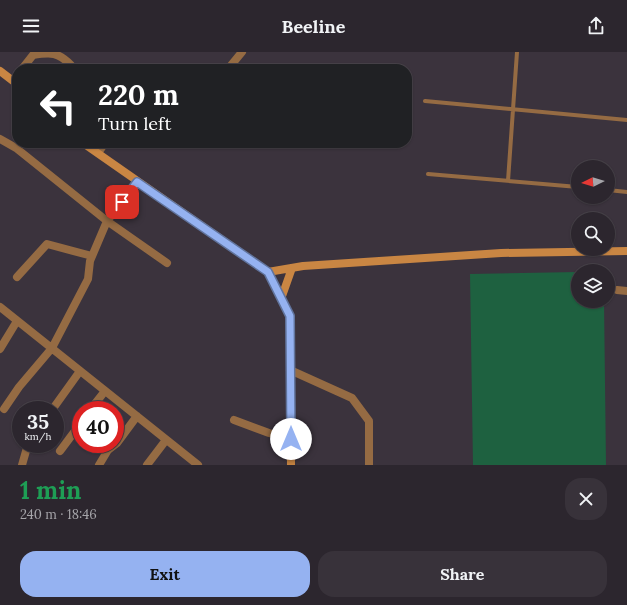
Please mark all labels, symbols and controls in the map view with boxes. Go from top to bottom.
icon: menu [20,15,42,37]
text: Beeline [282,15,345,38]
icon: share [585,15,607,37]
text: 220 m [98,77,179,113]
icon: left [32,80,84,132]
text: Turn left [98,112,171,135]
north arrow [571,160,615,204]
map controls [571,160,615,308]
pin [105,185,139,219]
icon: arrive [111,191,133,213]
button: search [571,212,615,256]
button: layers [571,264,615,308]
speed limit sign: 40 [72,401,124,453]
text: 35 [27,409,49,434]
position arrow [270,418,312,460]
text: km/h [24,430,52,443]
text: 1 min [20,475,81,506]
button: close [565,478,607,520]
text: 240 m · 18:46 [20,506,97,523]
button: Exit [20,551,310,597]
button: Share [318,551,607,597]

